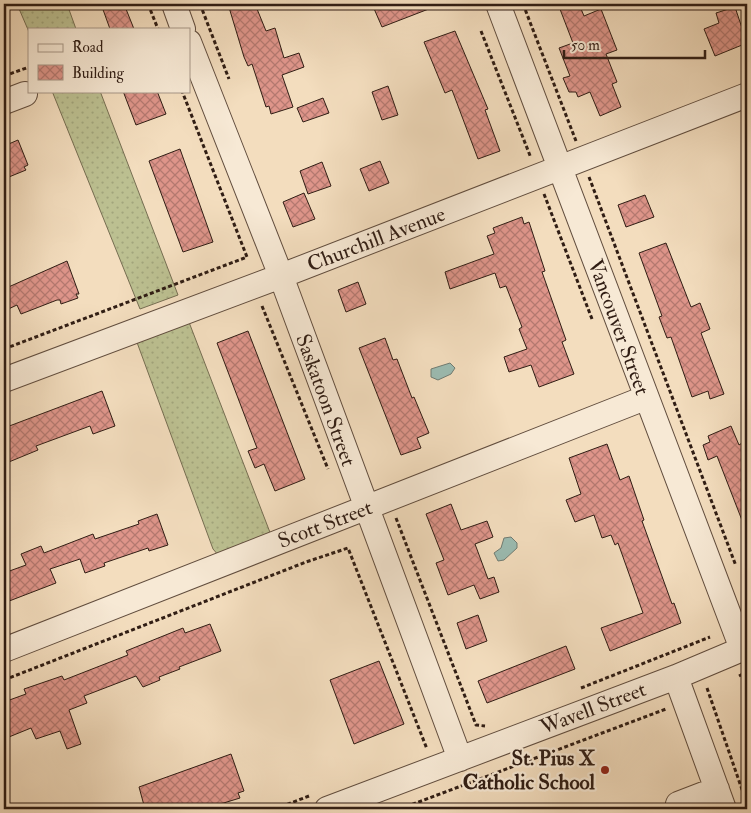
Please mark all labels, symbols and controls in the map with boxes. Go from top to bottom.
legend [28,28,190,92]
scale bar [564,28,705,60]
text: 50 m [571,36,600,55]
text: Road [72,38,104,57]
text: Building [72,64,124,83]
street label: Churchill Avenue [303,201,449,278]
street label: Vancouver Street [581,256,656,399]
street label: Saskatoon Street [289,330,362,470]
street label: Scott Street [274,494,376,555]
street label: Wavell Street [535,676,650,741]
place label: St. Pius X Catholic School [463,745,596,796]
marker: St. Pius X Catholic School [599,764,611,776]

